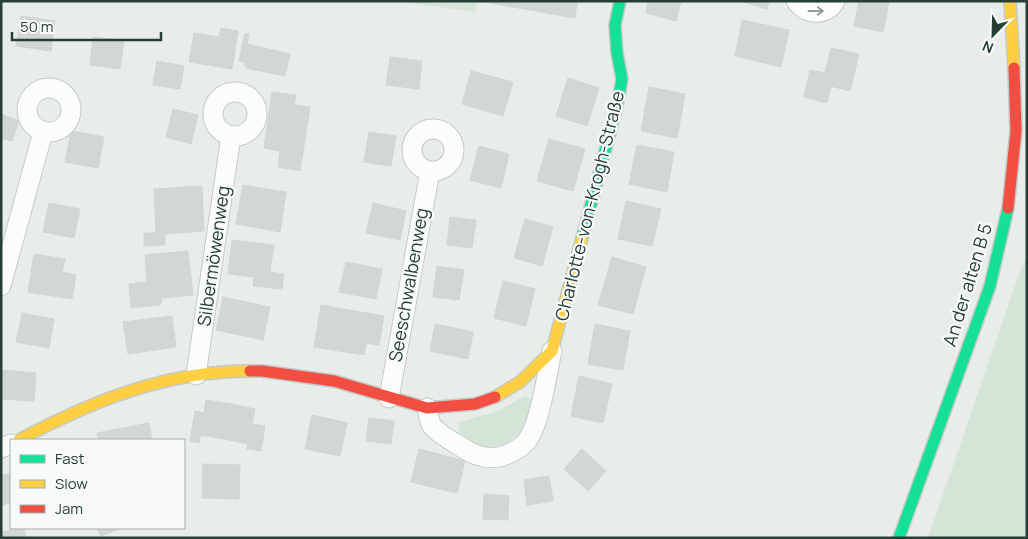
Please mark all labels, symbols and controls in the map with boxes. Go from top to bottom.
one-way arrow [807,6,823,16]
scale bar [12,10,161,42]
north arrow [968,10,1018,60]
text: 50 m [20,16,54,37]
text: N [979,37,996,58]
street label: Charlotte-von-Krogh-Straße [549,88,629,323]
street label: Silbermöwenweg [191,184,235,328]
street label: Seeschwalbenweg [383,206,433,364]
street label: An der alten B 5 [937,220,997,349]
legend [10,439,185,529]
text: Fast [55,448,84,469]
text: Slow [55,473,88,494]
text: Jam [55,498,83,519]

